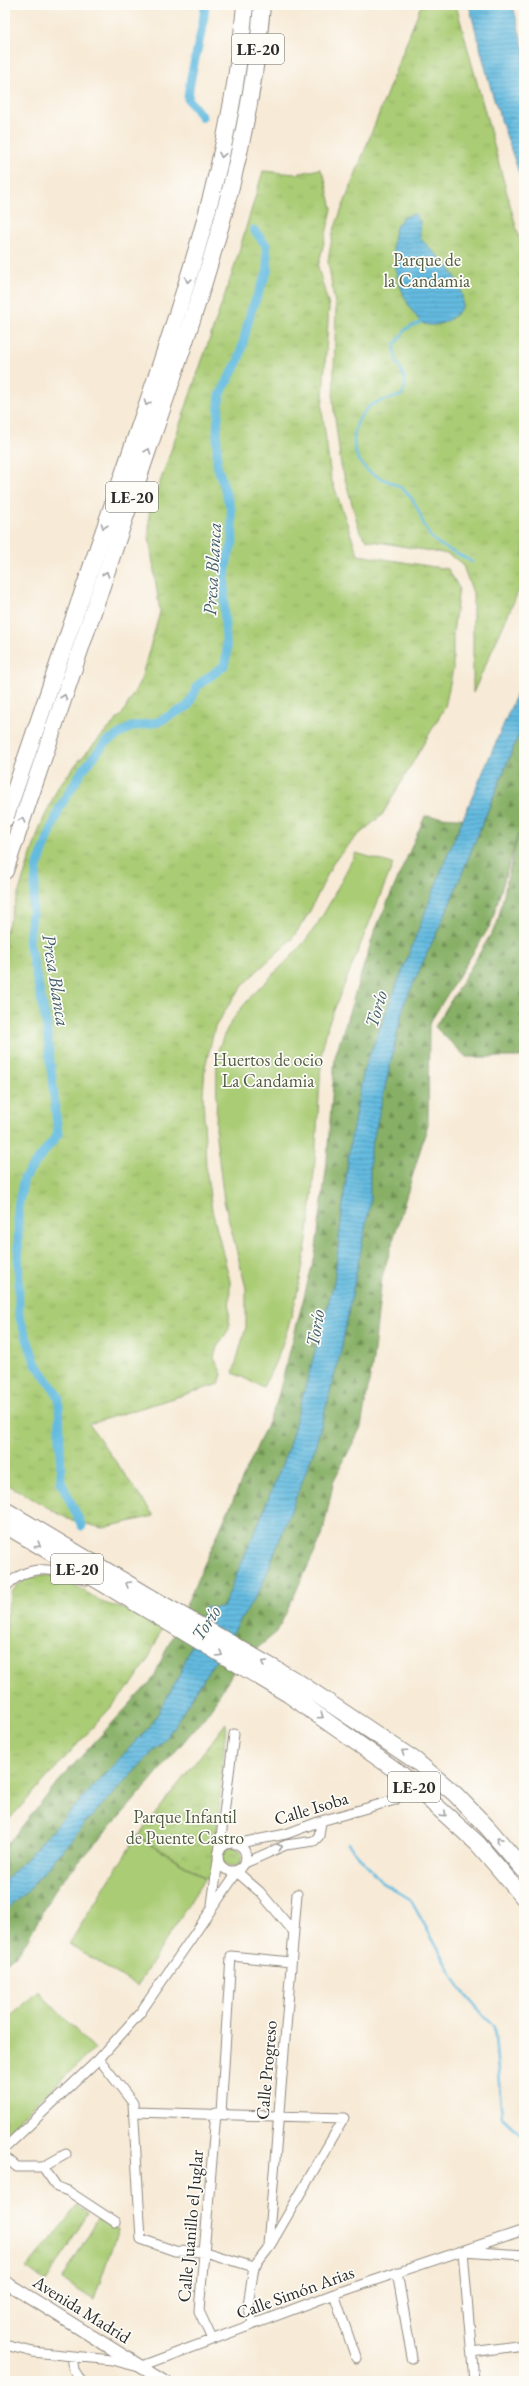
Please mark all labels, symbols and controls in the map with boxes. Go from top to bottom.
road number: LE-20 [232,34,284,64]
one-way arrow [218,152,226,158]
park label: Parque de la Candamia [384,248,471,292]
one-way arrow [184,276,193,283]
one-way arrow [143,400,152,407]
one-way arrow [143,448,152,455]
road number: LE-20 [106,482,158,512]
water label: Presa Blanca [197,522,227,616]
one-way arrow [101,523,109,530]
one-way arrow [101,571,110,578]
one-way arrow [59,694,68,701]
one-way arrow [17,817,26,824]
water label: Presa Blanca [36,932,76,1028]
water label: Torío [359,988,393,1030]
park label: Huertos de ocio La Candamia [213,1048,323,1092]
water label: Torío [300,1308,330,1348]
one-way arrow [34,1540,41,1547]
road number: LE-20 [51,1554,103,1584]
one-way arrow [125,1581,132,1588]
water label: Torío [185,1601,227,1645]
one-way arrow [216,1649,223,1656]
one-way arrow [261,1660,269,1667]
one-way arrow [316,1711,323,1718]
one-way arrow [401,1750,408,1757]
road number: LE-20 [388,1772,440,1802]
street label: Calle Isoba [271,1786,352,1830]
park label: Parque Infantil de Puente Castro [126,1805,244,1849]
one-way arrow [440,1809,447,1816]
one-way arrow [496,1837,503,1845]
one-way arrow [277,1843,284,1852]
street label: Calle Progreso [250,2019,282,2121]
street label: Calle Juanillo el Juglar [172,2149,208,2303]
street label: Calle Simón Arias [233,2260,357,2324]
street label: Avenida Madrid [28,2269,136,2349]

